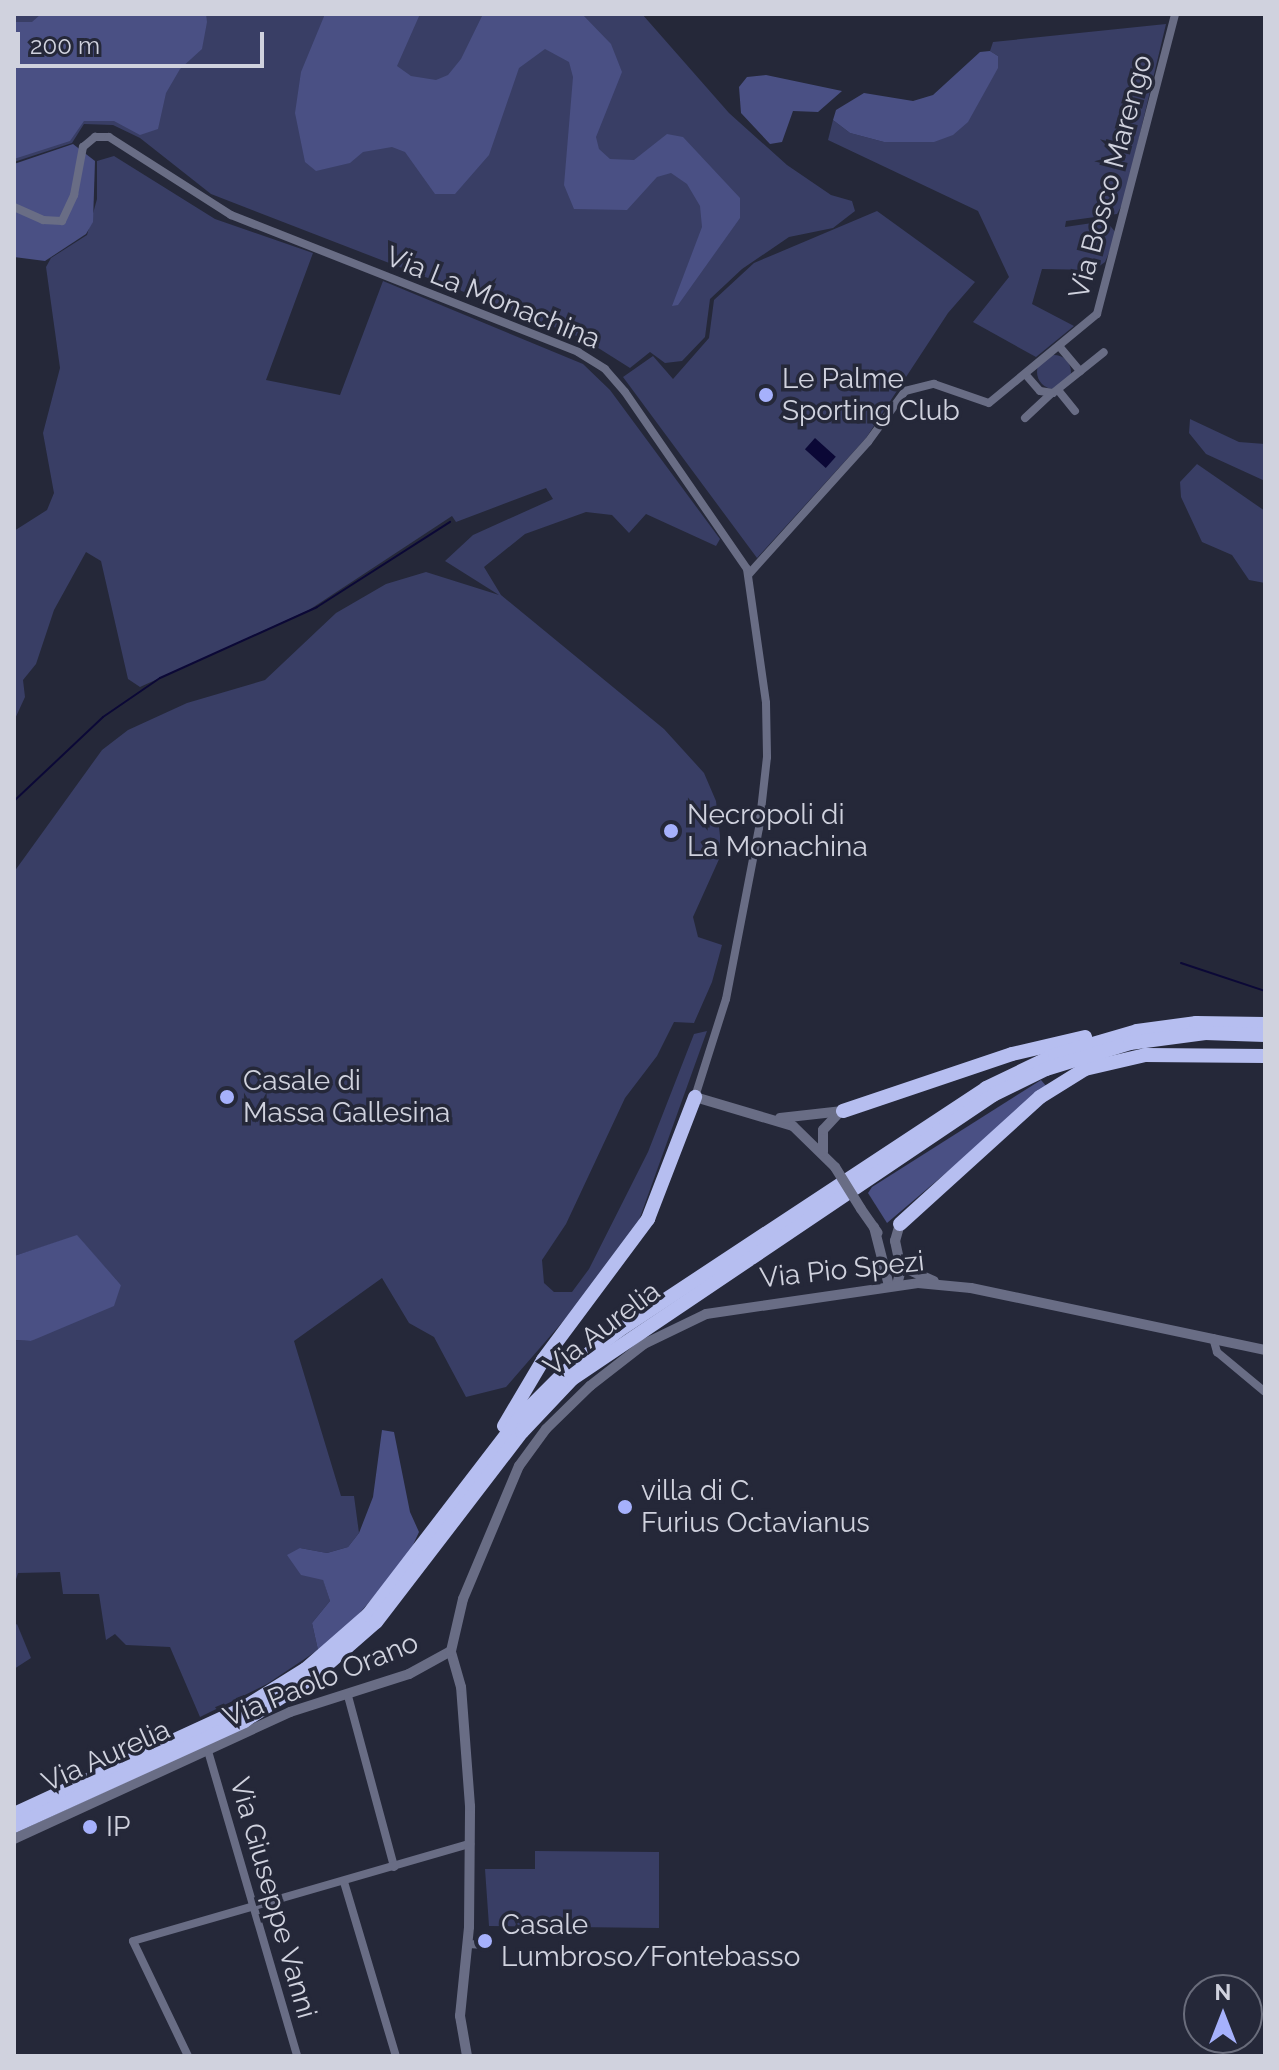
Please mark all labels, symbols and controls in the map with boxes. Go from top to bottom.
scale bar [20,16,268,66]
text: 200 m [30,31,100,60]
street label: Via Bosco Marengo [1062,51,1160,303]
street label: Via La Monachina [381,240,605,356]
place label: Le Palme Sporting Club [782,362,960,428]
marker: Le Palme Sporting Club [757,386,775,404]
place label: Necropoli di La Monachina [687,798,868,864]
marker: Necropoli di La Monachina [662,822,680,840]
place label: Casale di Massa Gallesina [243,1064,450,1130]
marker: Casale di Massa Gallesina [218,1088,236,1106]
street label: Via Pio Spezi [758,1245,926,1295]
street label: Via Aurelia [537,1274,667,1384]
place label: villa di C. Furius Octavianus [641,1474,870,1540]
marker: villa di C. Furius Octavianus [616,1498,634,1516]
street label: Via Paolo Orano [219,1626,423,1734]
street label: Via Aurelia [36,1713,176,1799]
street label: Via Giuseppe Vanni [222,1773,324,2023]
place label: IP [106,1810,130,1844]
marker: IP [81,1818,99,1836]
place label: Casale Lumbroso/Fontebasso [501,1908,800,1974]
marker: Casale Lumbroso/Fontebasso [476,1932,494,1950]
north arrow [1183,1974,1263,2054]
text: N [1215,1979,1231,2005]

